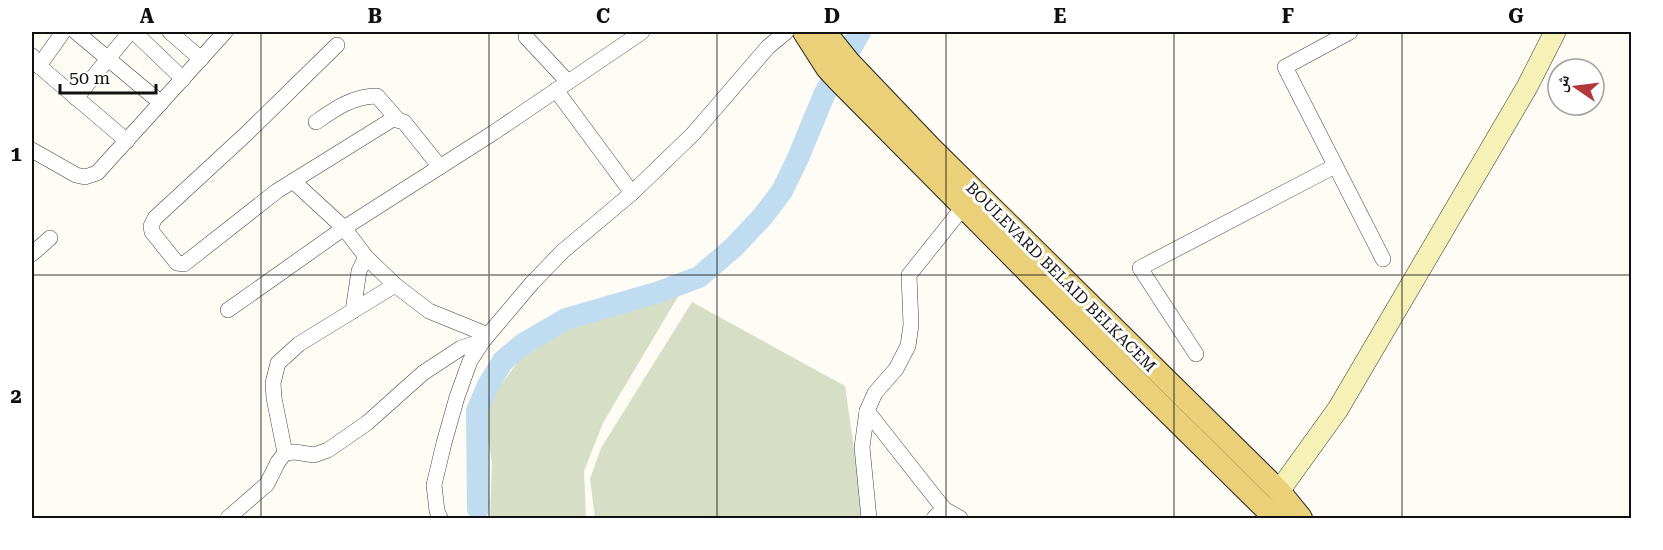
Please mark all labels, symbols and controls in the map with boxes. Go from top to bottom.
text: A [140,4,155,28]
text: B [368,4,382,28]
text: C [596,4,610,28]
text: D [824,4,840,28]
text: E [1054,4,1067,28]
text: F [1282,4,1294,28]
text: G [1508,4,1524,28]
scale bar [60,57,156,95]
north arrow [1546,57,1606,117]
text: 50 m [69,67,110,88]
text: ش [1551,73,1573,94]
text: 1 [10,142,22,166]
street label: BOULEVARD BELAID BELKACEM [962,178,1160,376]
text: 2 [10,384,22,408]

